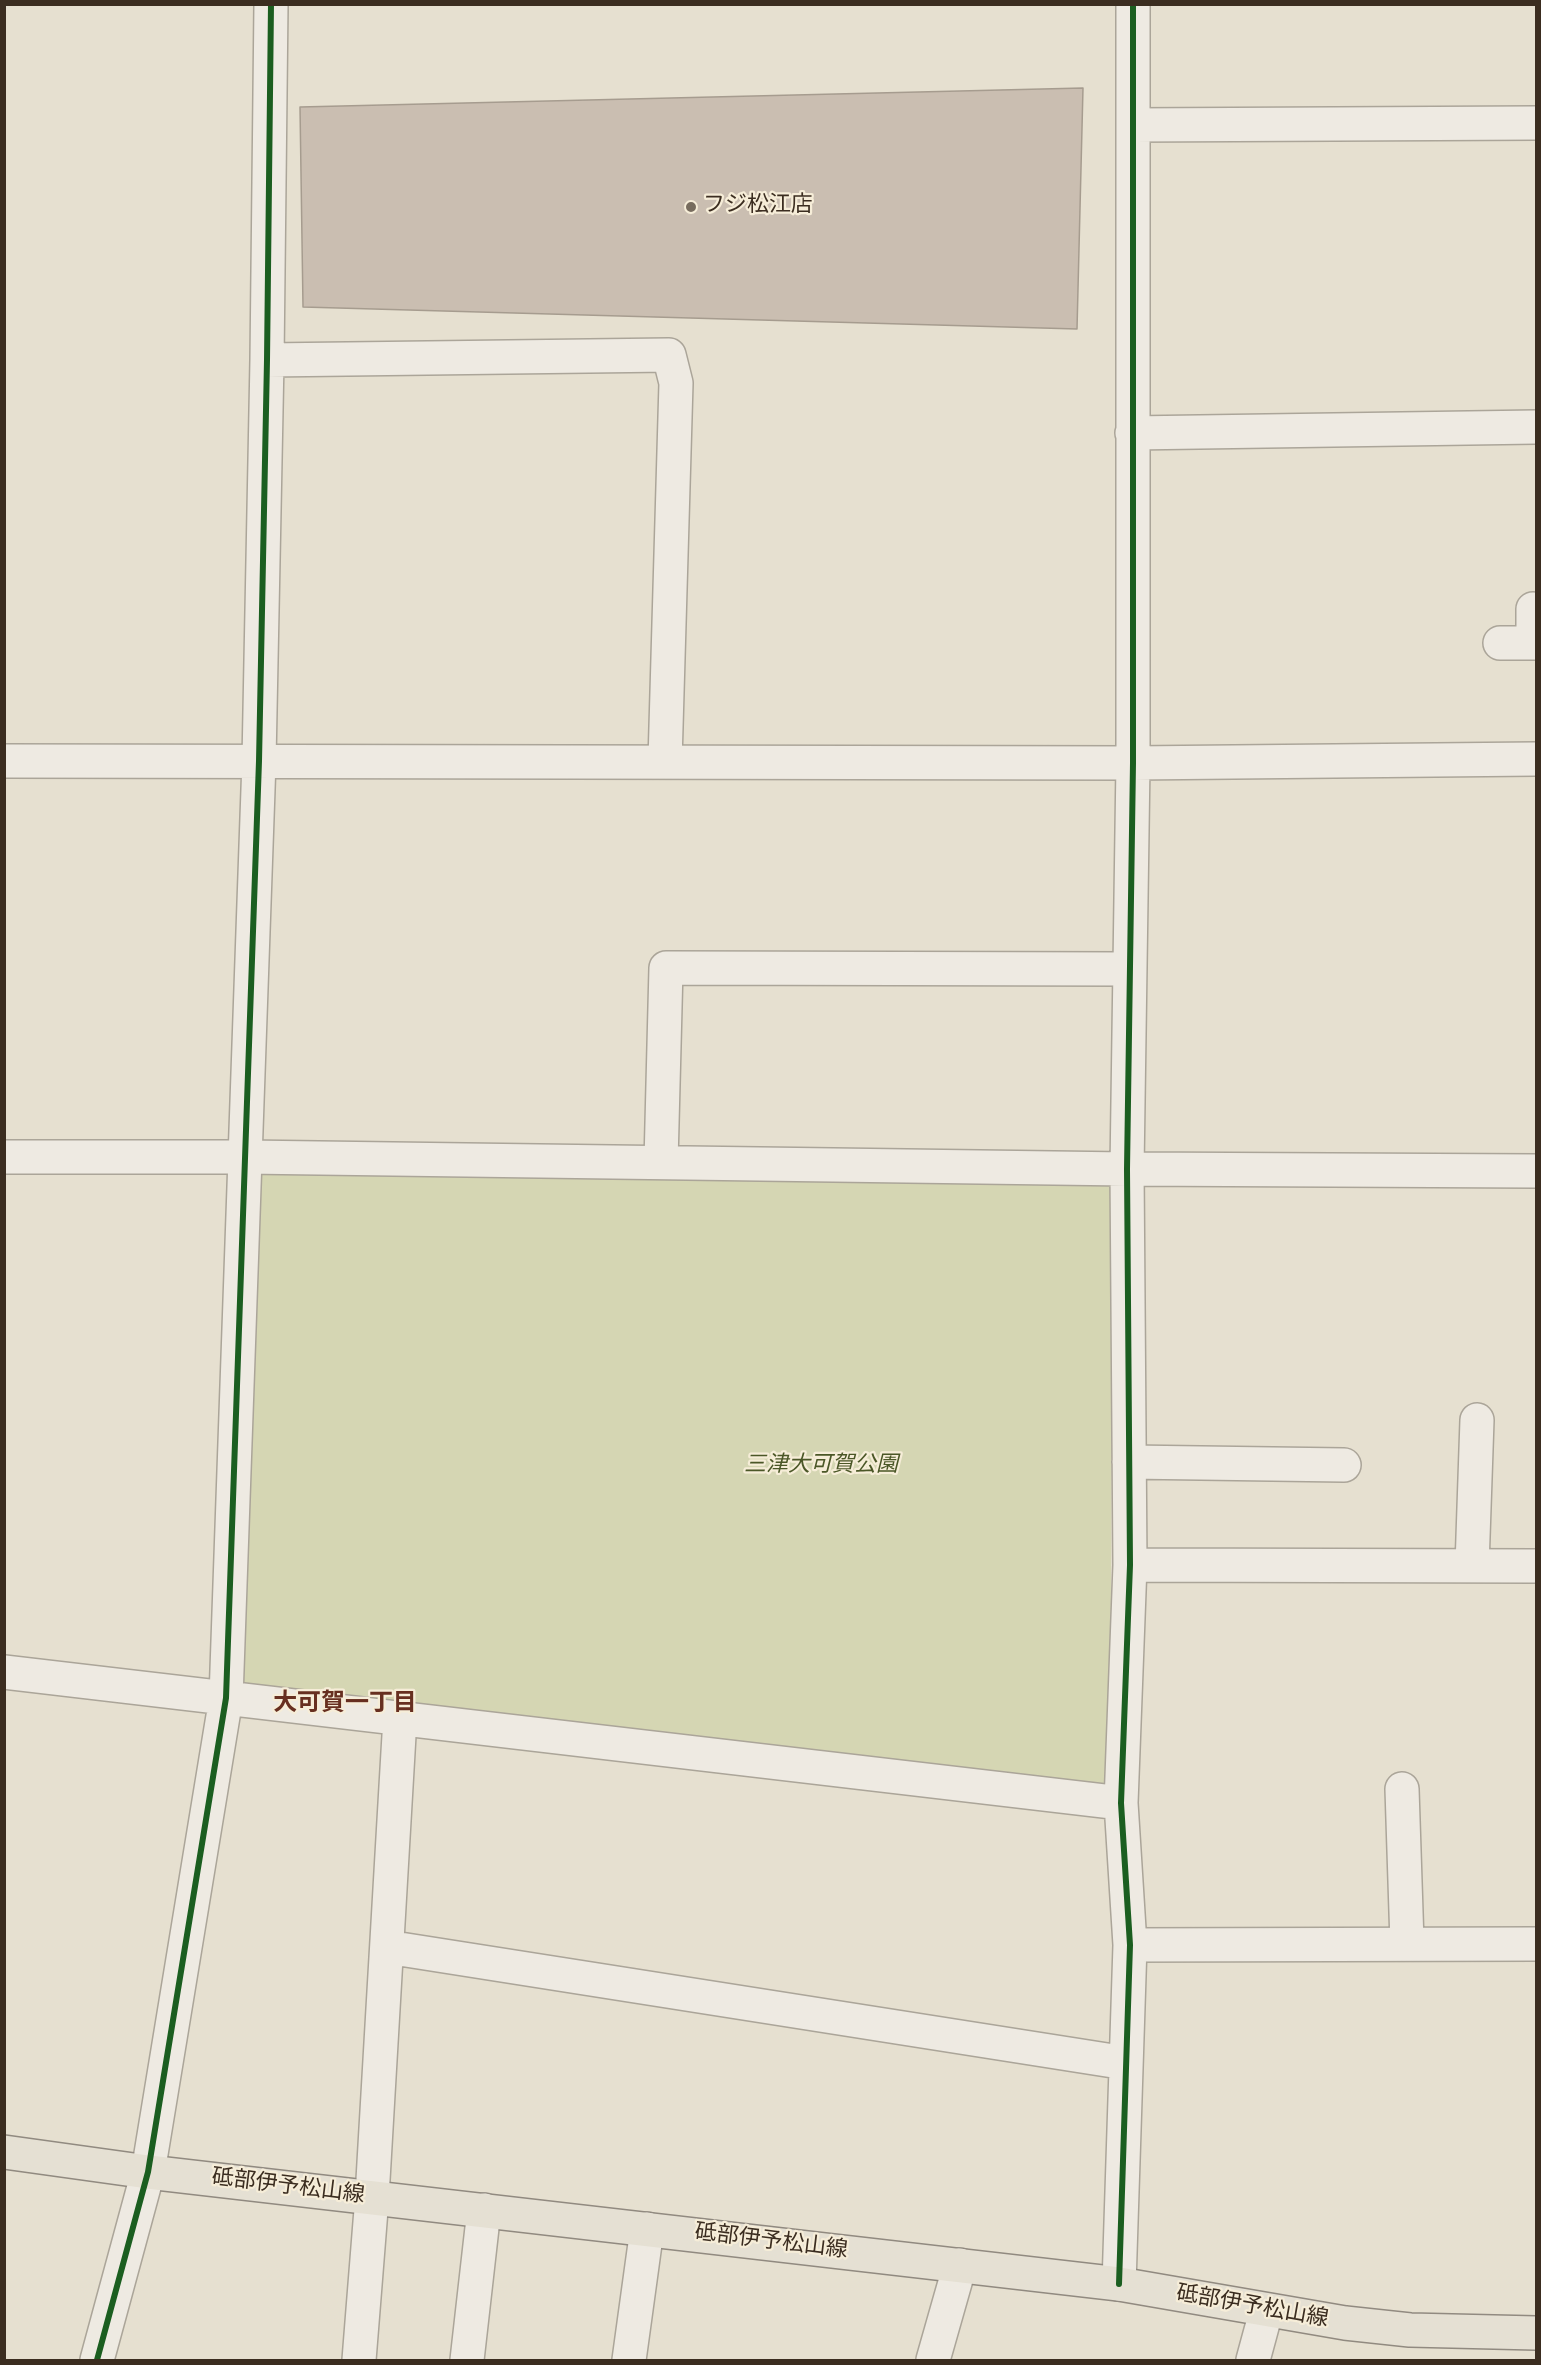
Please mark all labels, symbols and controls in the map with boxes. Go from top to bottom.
place label: フジ松江店 [703,194,813,220]
marker: フジ松江店 [684,200,698,214]
park label: 三津大可賀公園 [744,1454,898,1480]
district label: 大可賀一丁目 [273,1691,417,1719]
street label: 砥部伊予松山線 [210,2166,366,2210]
street label: 砥部伊予松山線 [693,2221,849,2265]
street label: 砥部伊予松山線 [1174,2282,1330,2334]

